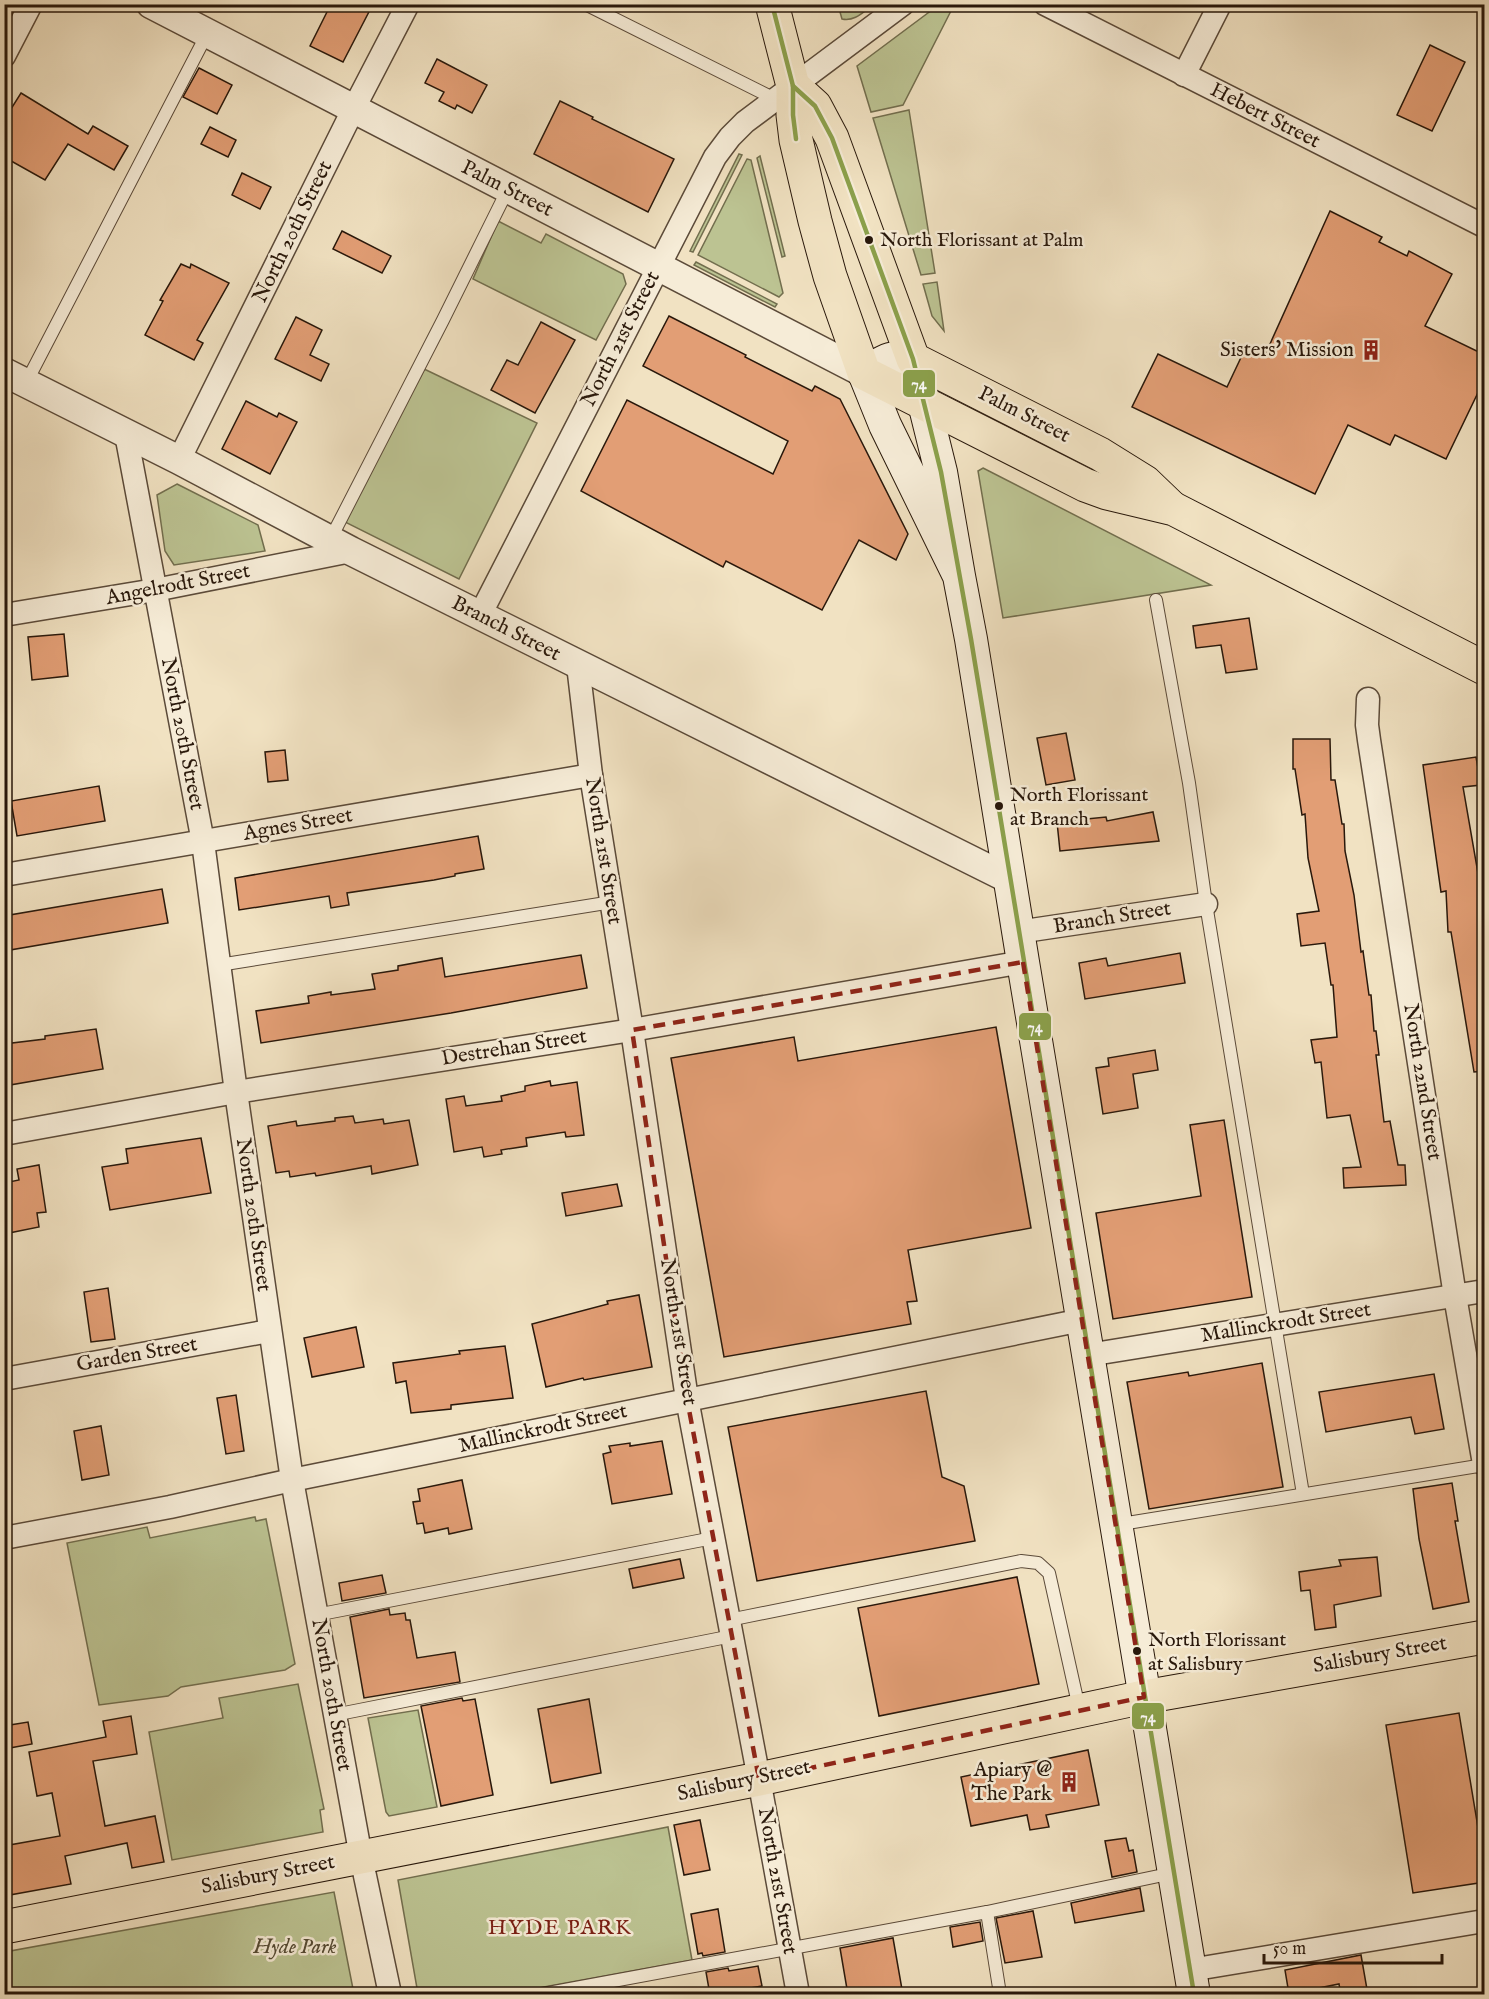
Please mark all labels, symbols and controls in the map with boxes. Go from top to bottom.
street label: Hebert Street [1205,77,1325,155]
street label: Palm Street [456,154,558,224]
street label: North 20th Street [247,157,339,307]
place label: North Florissant at Palm [880,228,1084,253]
marker: North Florissant at Palm [863,234,875,246]
street label: North 21st Street [575,267,667,411]
place label: Sisters' Mission [1220,337,1354,364]
building icon: Sisters' Mission [1359,338,1383,362]
line badge: 74 [902,369,936,398]
text: 74 [911,375,928,395]
street label: Palm Street [973,380,1075,450]
street label: Angelrodt Street [103,558,252,612]
street label: Branch Street [447,590,565,668]
street label: North 20th Street [154,655,210,813]
street label: North 21st Street [578,776,628,926]
place label: North Florissant at Branch [1010,783,1148,832]
marker: North Florissant at Branch [993,800,1005,812]
street label: Agnes Street [240,802,355,848]
street label: Branch Street [1051,895,1173,941]
street label: North 22nd Street [1396,1002,1448,1162]
line badge: 74 [1018,1012,1052,1041]
text: 74 [1027,1018,1044,1038]
street label: Destrehan Street [439,1023,589,1073]
street label: North 20th Street [229,1136,277,1294]
street label: North 21st Street [653,1257,703,1407]
street label: Mallinckrodt Street [1199,1296,1373,1350]
street label: Garden Street [74,1331,200,1379]
street label: Mallinckrodt Street [456,1398,630,1460]
street label: North 20th Street [304,1616,358,1774]
place label: North Florissant at Salisbury [1148,1628,1286,1677]
street label: Salisbury Street [1311,1630,1449,1680]
marker: North Florissant at Salisbury [1131,1645,1143,1657]
line badge: 74 [1131,1702,1165,1730]
text: 74 [1140,1708,1157,1728]
street label: Salisbury Street [675,1754,813,1808]
place label: Apiary @ The Park [971,1757,1053,1808]
building icon: Apiary @ The Park [1057,1770,1081,1794]
street label: North 21st Street [751,1806,803,1956]
street label: Salisbury Street [199,1849,337,1901]
district label: HYDE PARK [488,1914,632,1942]
scale bar [1264,1927,1442,1965]
park label: Hyde Park [252,1934,337,1961]
text: 50 m [1273,1938,1306,1961]

